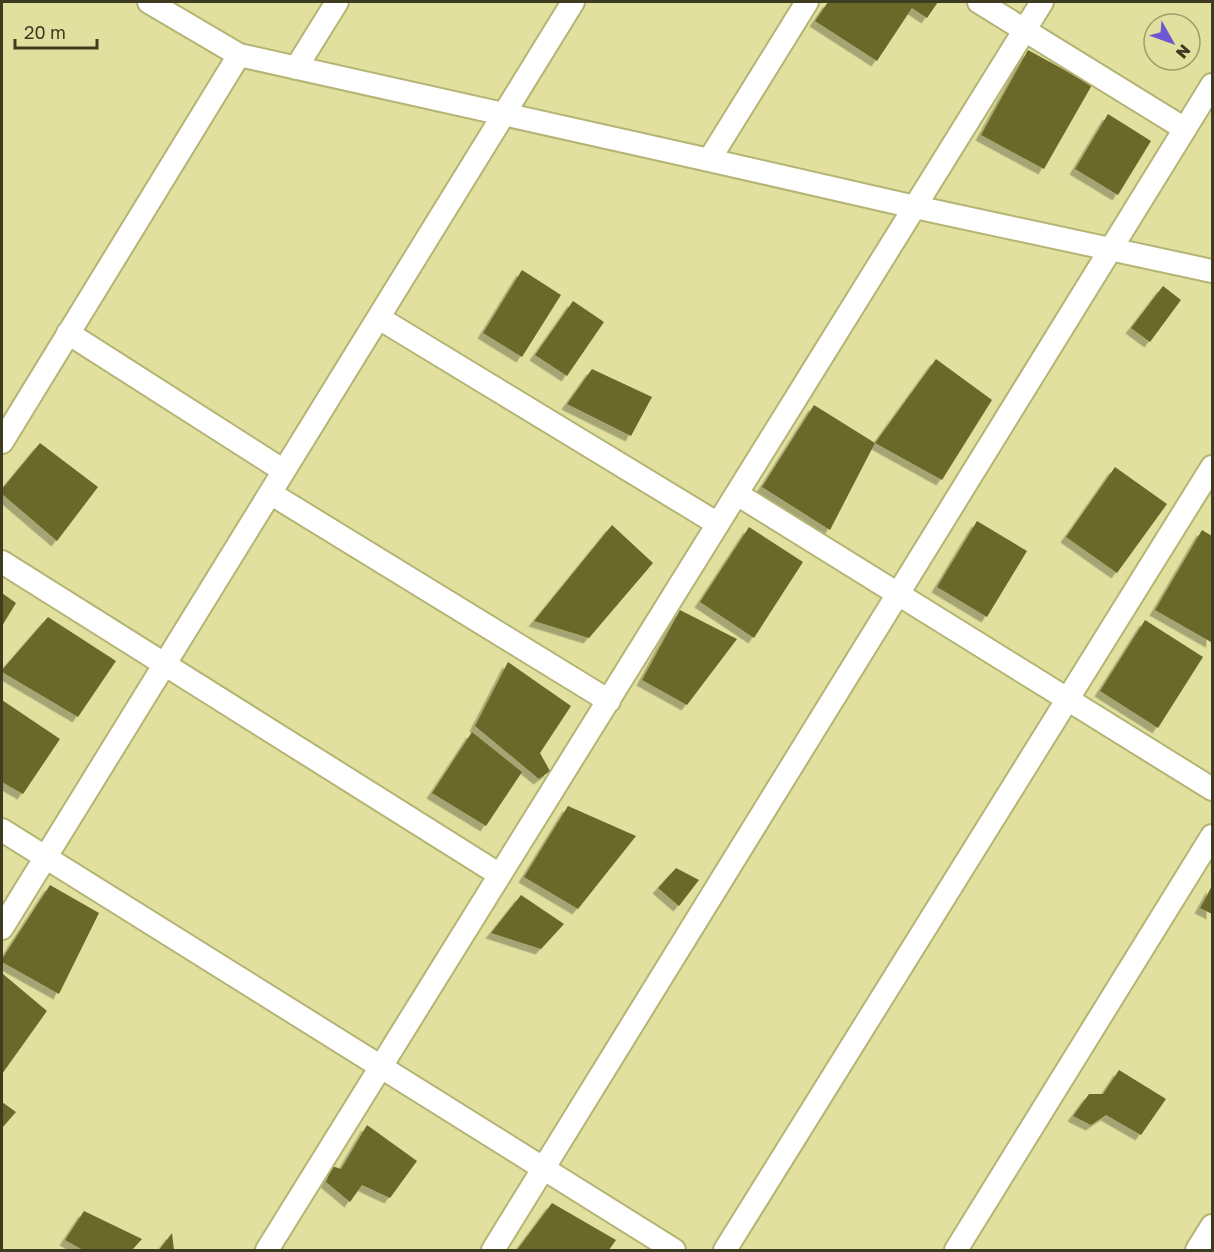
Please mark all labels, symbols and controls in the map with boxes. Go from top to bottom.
scale bar [15,12,98,50]
north arrow [1142,12,1202,72]
text: 20 m [24,21,66,43]
text: N [1172,41,1195,63]

